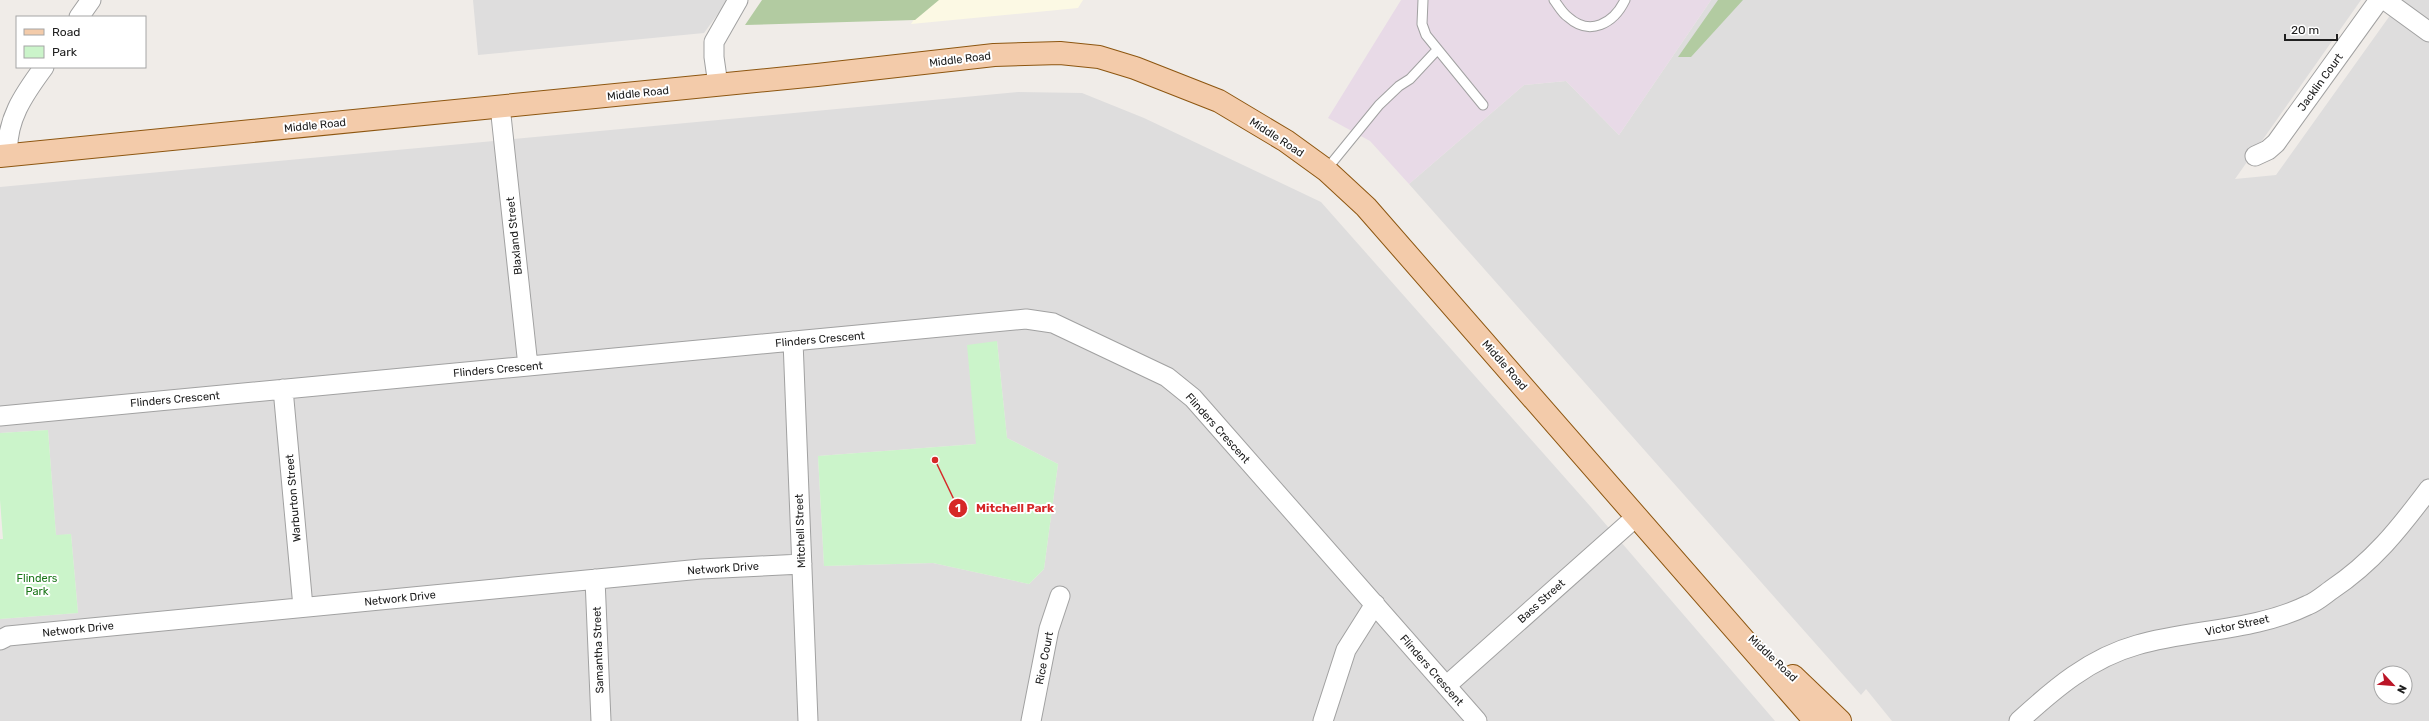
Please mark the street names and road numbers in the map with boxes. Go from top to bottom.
street label: Middle Road [928,49,992,70]
street label: Jacklin Court [2295,50,2346,114]
street label: Middle Road [606,84,670,103]
street label: Middle Road [1247,115,1306,160]
street label: Middle Road [283,116,347,135]
street label: Blaxland Street [504,196,525,276]
street label: Flinders Crescent [775,329,866,350]
street label: Middle Road [1479,338,1530,393]
street label: Flinders Crescent [453,359,544,380]
street label: Flinders Crescent [130,389,221,410]
street label: Flinders Crescent [1183,391,1253,467]
street label: Warburton Street [283,453,304,542]
street label: Mitchell Street [793,493,808,568]
street label: Network Drive [687,560,759,577]
street label: Bass Street [1515,576,1568,626]
street label: Network Drive [364,588,437,609]
street label: Samantha Street [590,606,607,694]
street label: Victor Street [2204,612,2271,639]
street label: Network Drive [42,619,115,640]
street label: Rice Court [1033,630,1056,686]
street label: Flinders Crescent [1397,632,1466,709]
street label: Middle Road [1746,632,1800,684]

